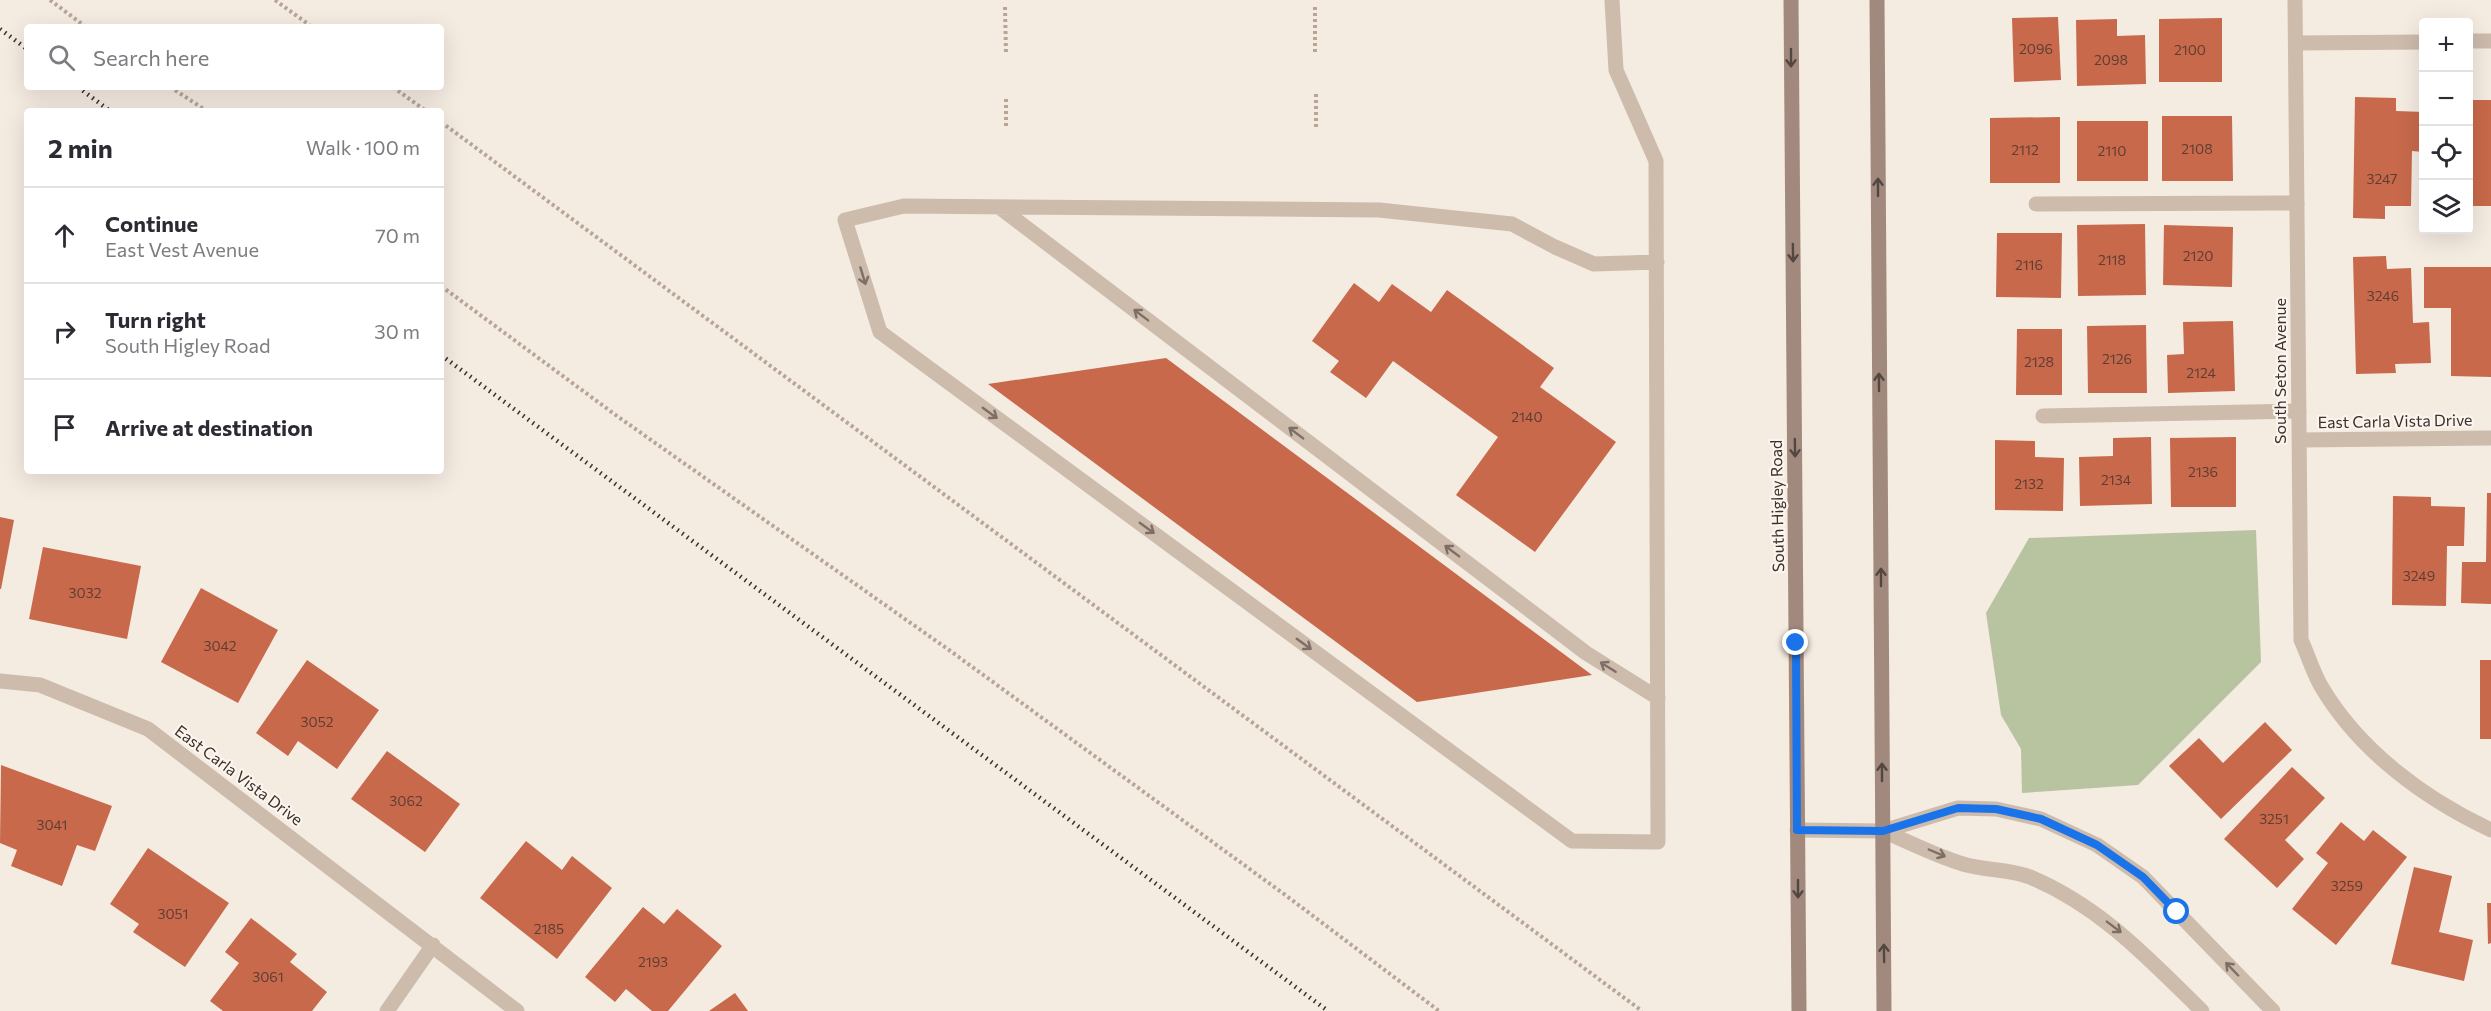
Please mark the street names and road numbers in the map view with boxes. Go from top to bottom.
street label: South Seton Avenue [2270,298,2289,444]
street label: East Carla Vista Drive [2317,410,2473,431]
street label: South Higley Road [1766,440,1787,572]
street label: East Carla Vista Drive [172,720,307,829]

